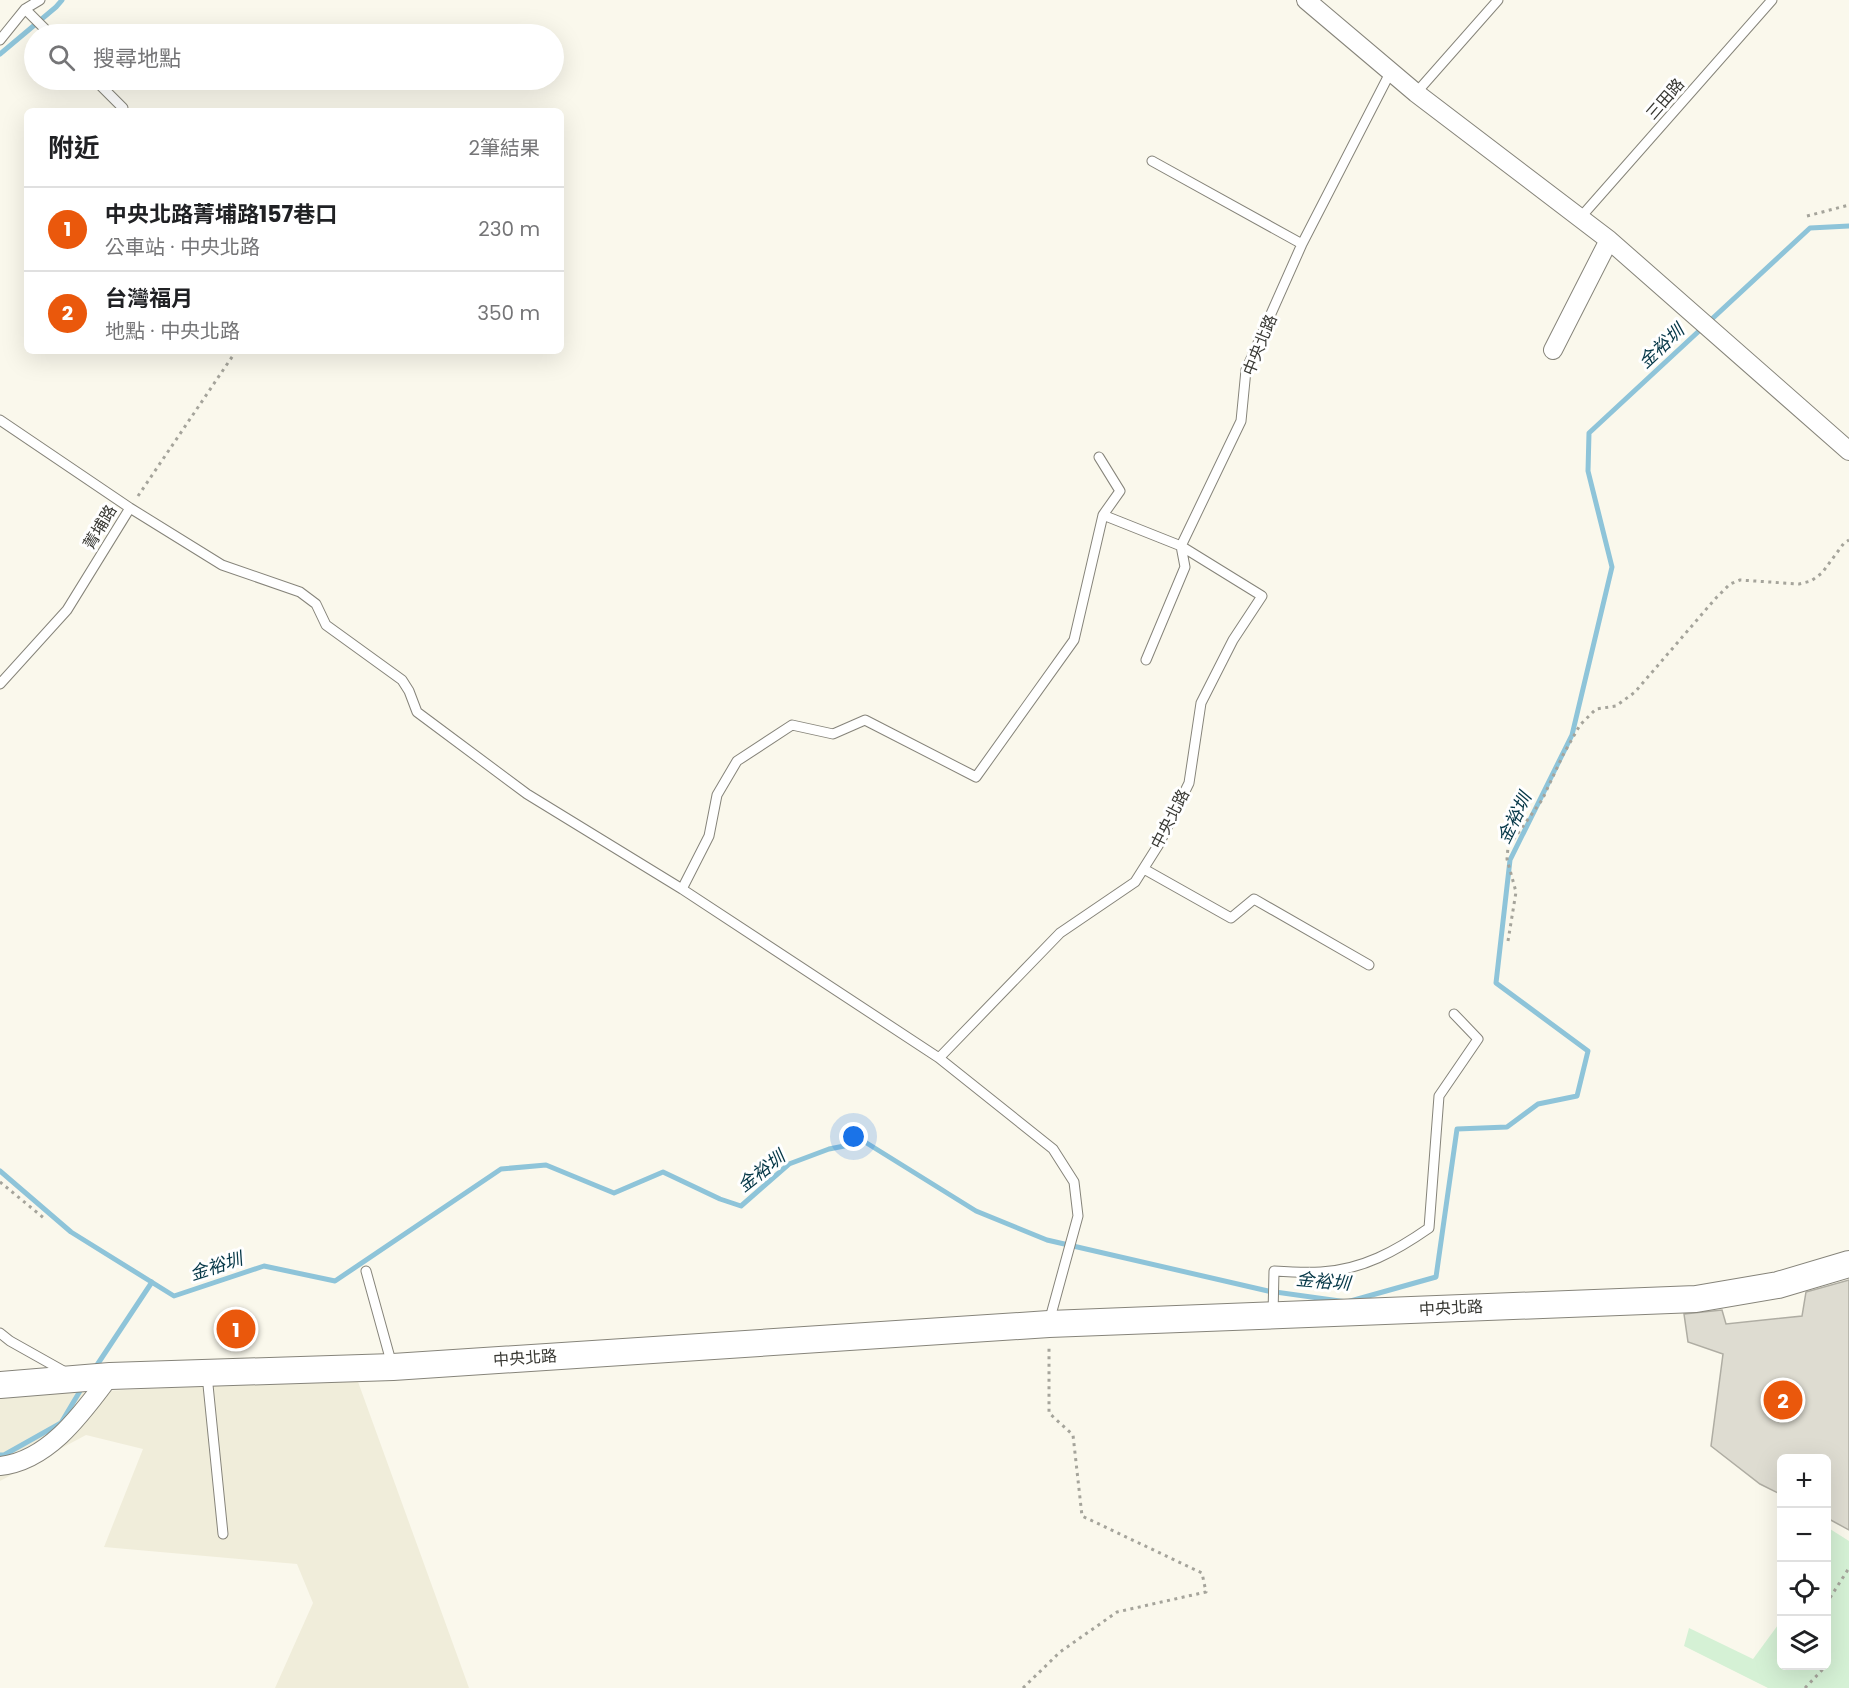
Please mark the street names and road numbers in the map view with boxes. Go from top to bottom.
street label: 三田路 [1641,73,1689,125]
street label: 中央北路 [1237,311,1283,379]
street label: 菁埔路 [78,500,122,554]
street label: 中央北路 [1145,785,1195,853]
street label: 中央北路 [1418,1295,1484,1321]
street label: 中央北路 [492,1344,558,1372]

